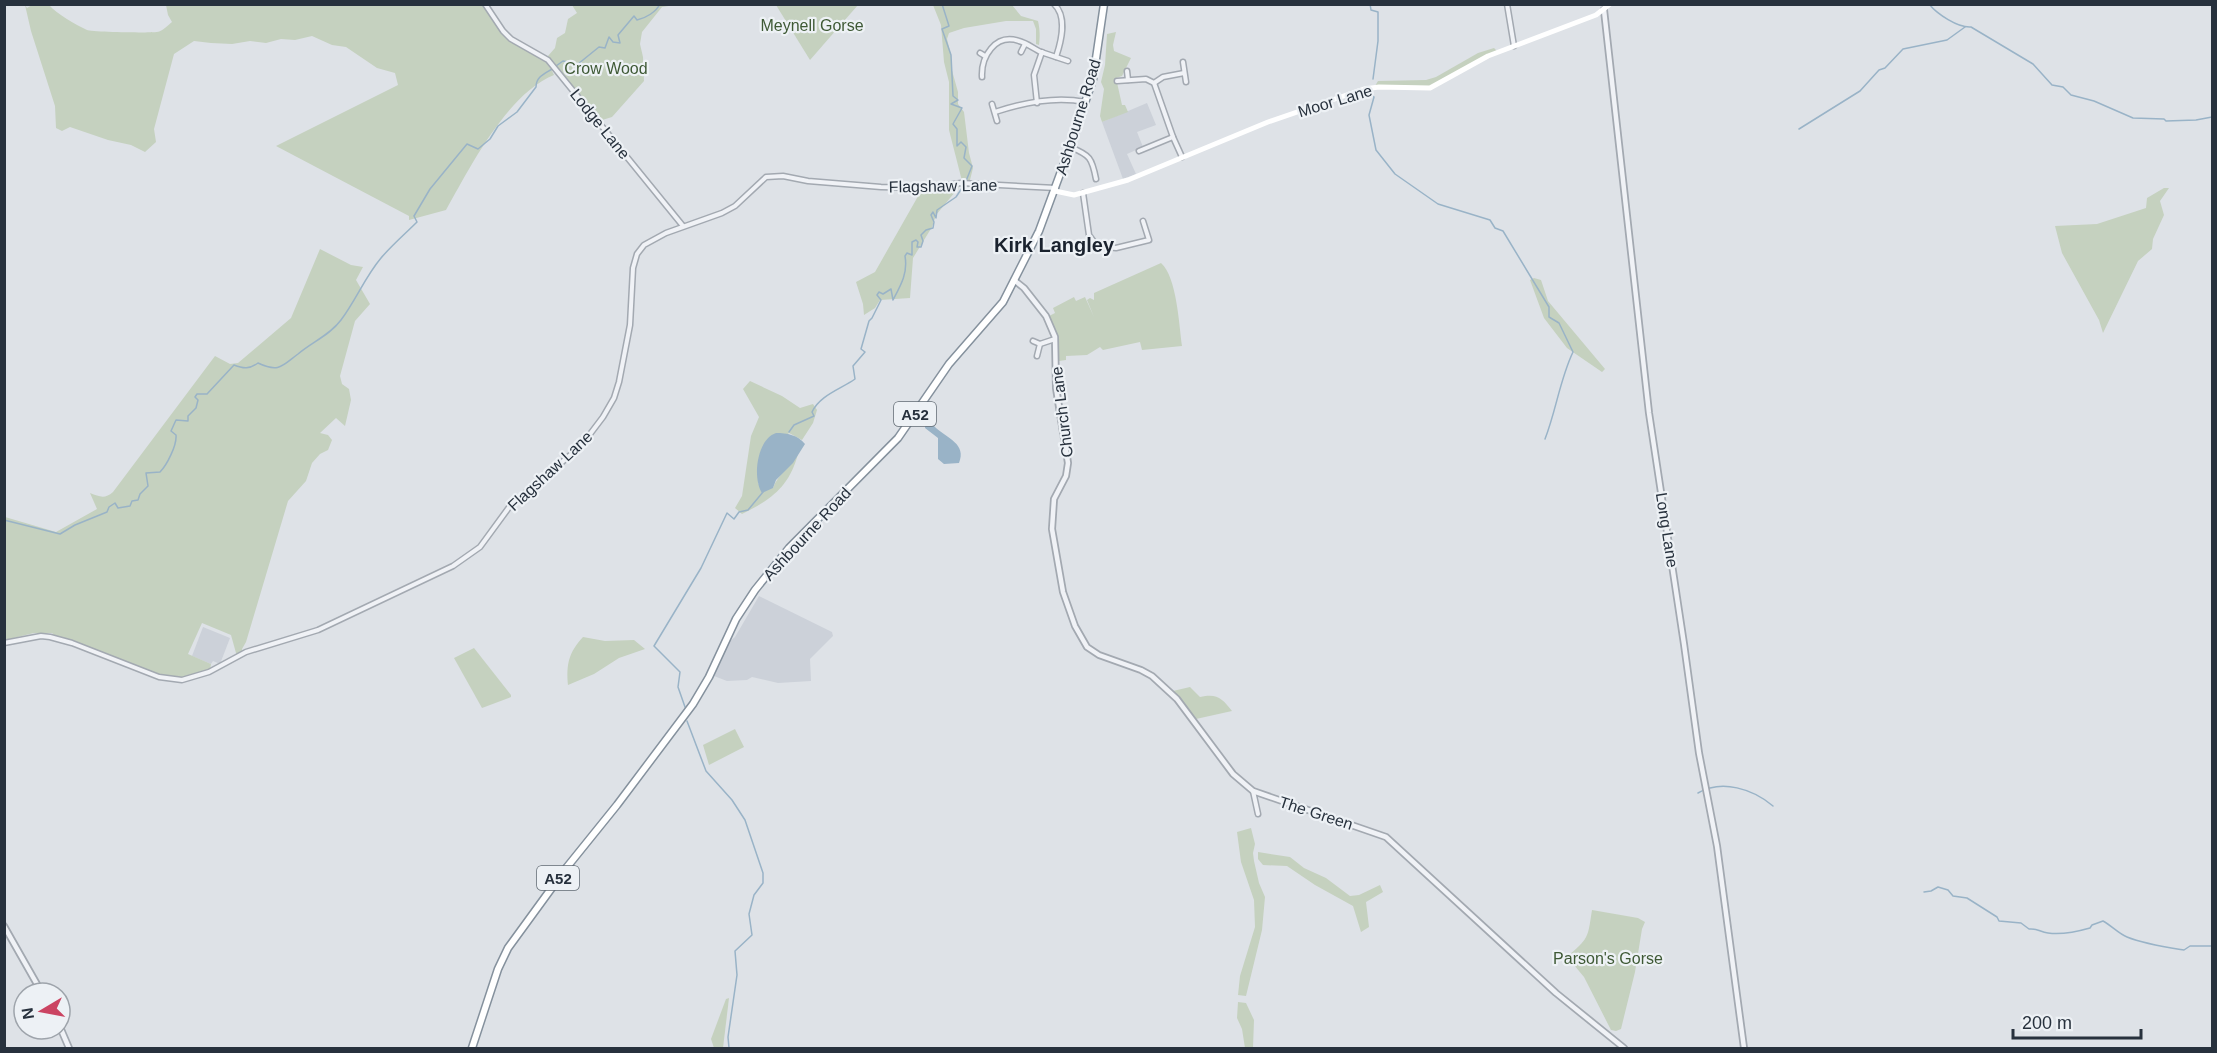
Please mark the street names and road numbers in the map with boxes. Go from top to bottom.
street label: Ashbourne Road [1052,57,1104,177]
street label: Moor Lane [1296,82,1374,120]
street label: Lodge Lane [567,86,633,162]
street label: Flagshaw Lane [889,177,997,195]
street label: Church Lane [1048,365,1076,459]
road number: A52 [894,402,936,426]
street label: Flagshaw Lane [505,428,596,514]
street label: Ashbourne Road [760,484,854,584]
street label: Long Lane [1653,491,1681,569]
street label: The Green [1277,793,1355,833]
road number: A52 [537,866,579,890]

